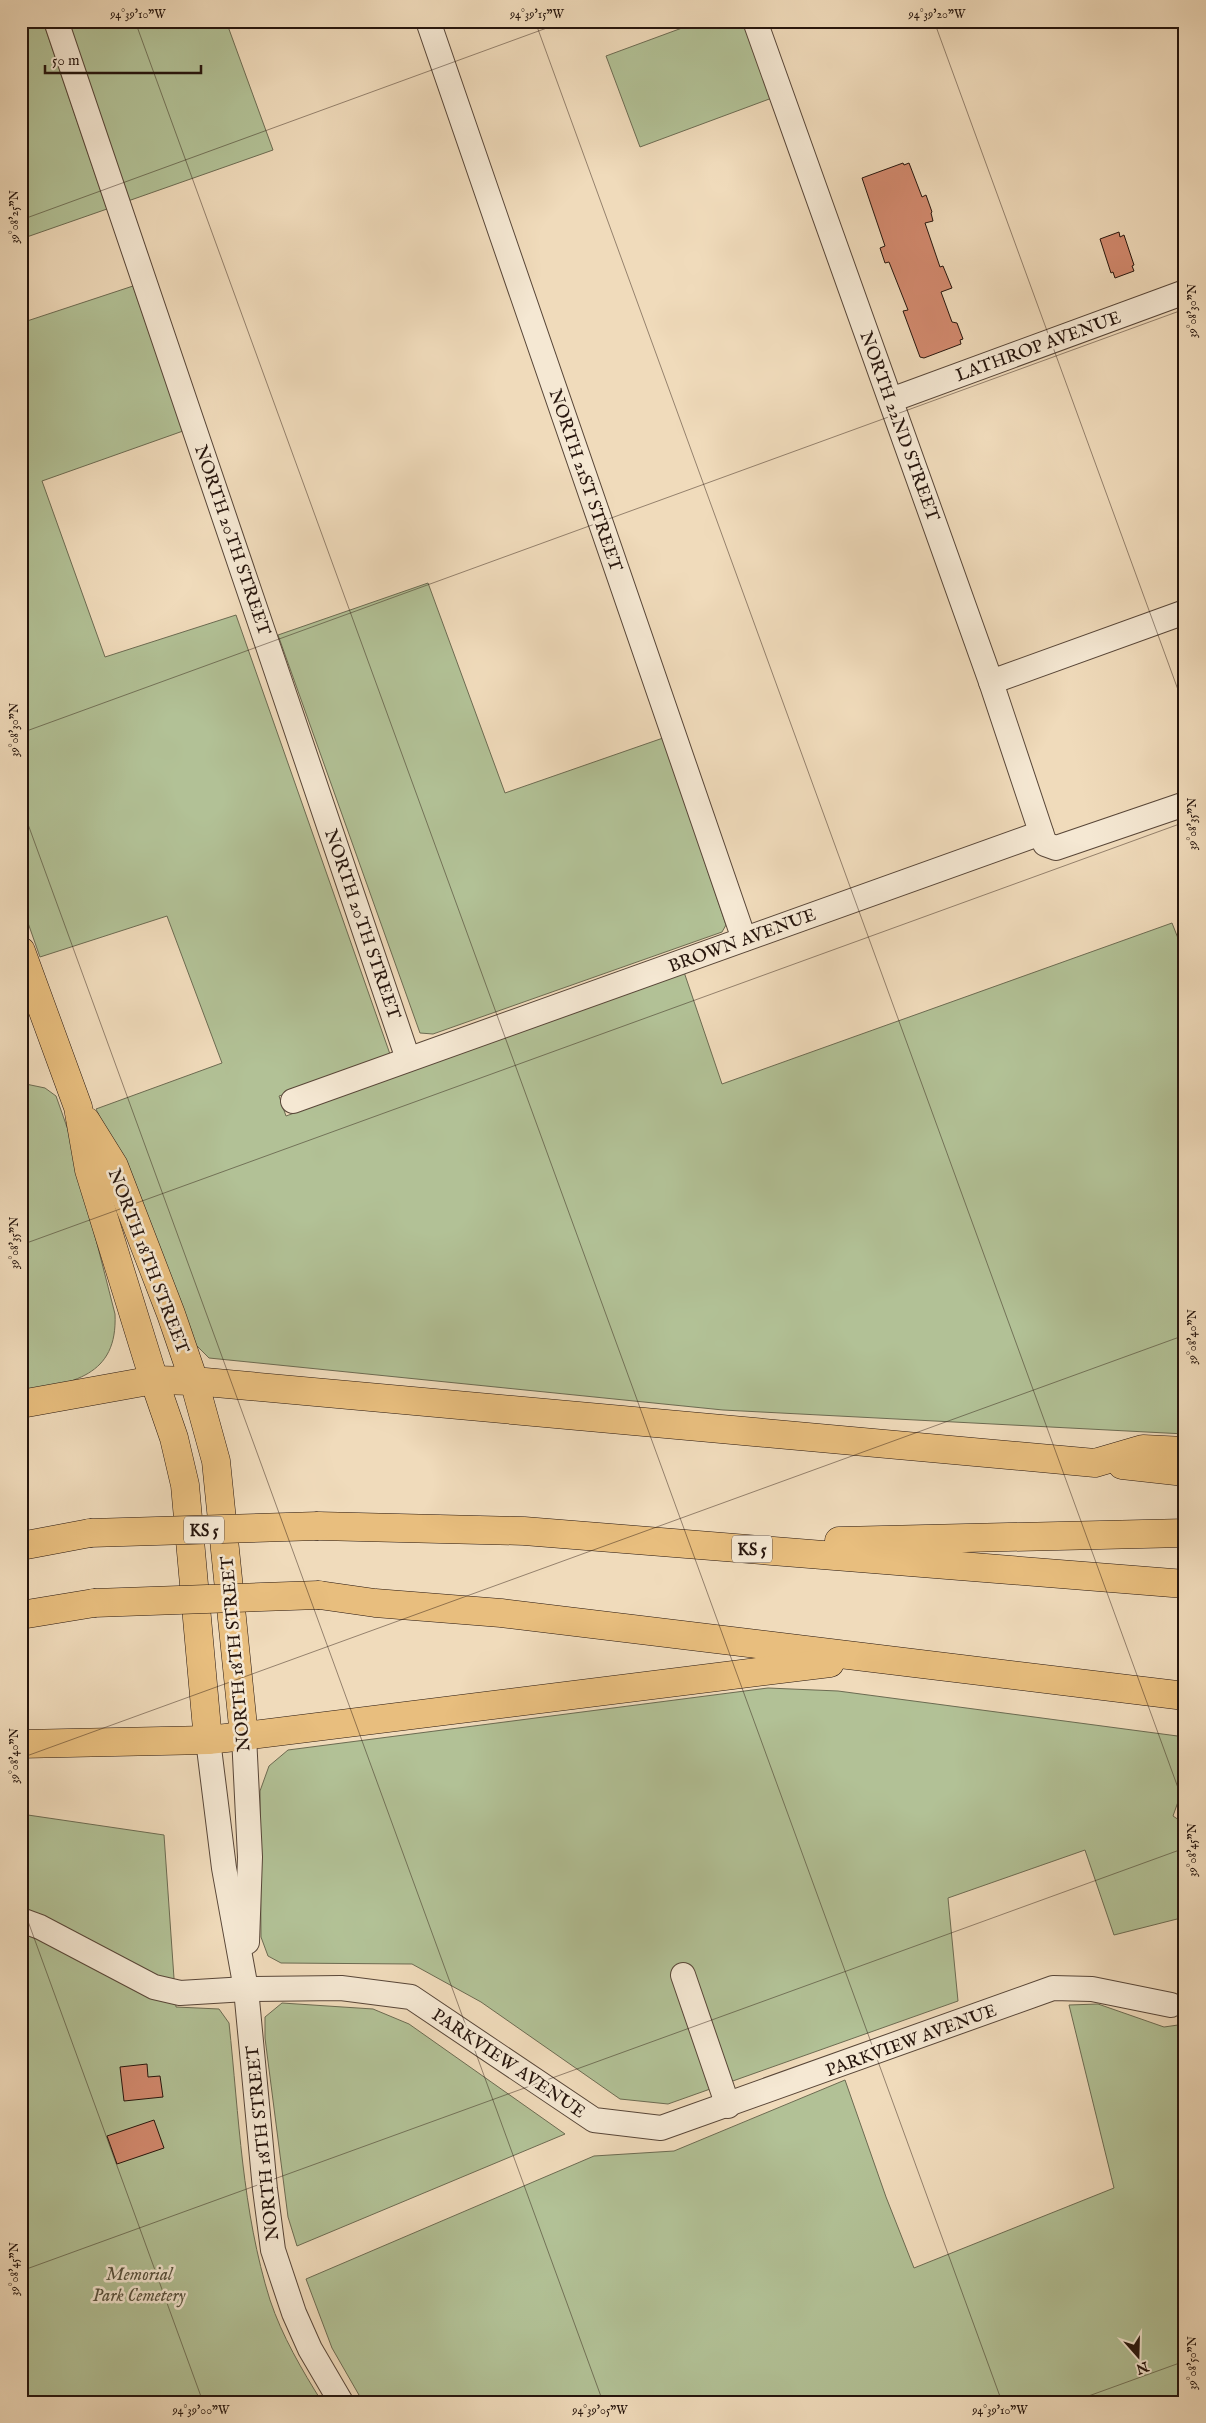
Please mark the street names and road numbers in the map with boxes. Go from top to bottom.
street label: LATHROP AVENUE [953,307,1124,388]
street label: NORTH 22ND STREET [853,328,944,525]
street label: NORTH 21ST STREET [543,386,627,575]
street label: NORTH 20TH STREET [188,442,275,639]
street label: NORTH 20TH STREET [318,826,405,1023]
street label: BROWN AVENUE [666,904,819,979]
street label: NORTH 18TH STREET [102,1166,193,1357]
road number: KS 5 [184,1516,224,1544]
road number: KS 5 [732,1536,772,1562]
street label: NORTH 18TH STREET [216,1555,256,1753]
street label: PARKVIEW AVENUE [823,2000,1000,2083]
street label: PARKVIEW AVENUE [427,2004,589,2124]
street label: NORTH 18TH STREET [242,2044,285,2242]

